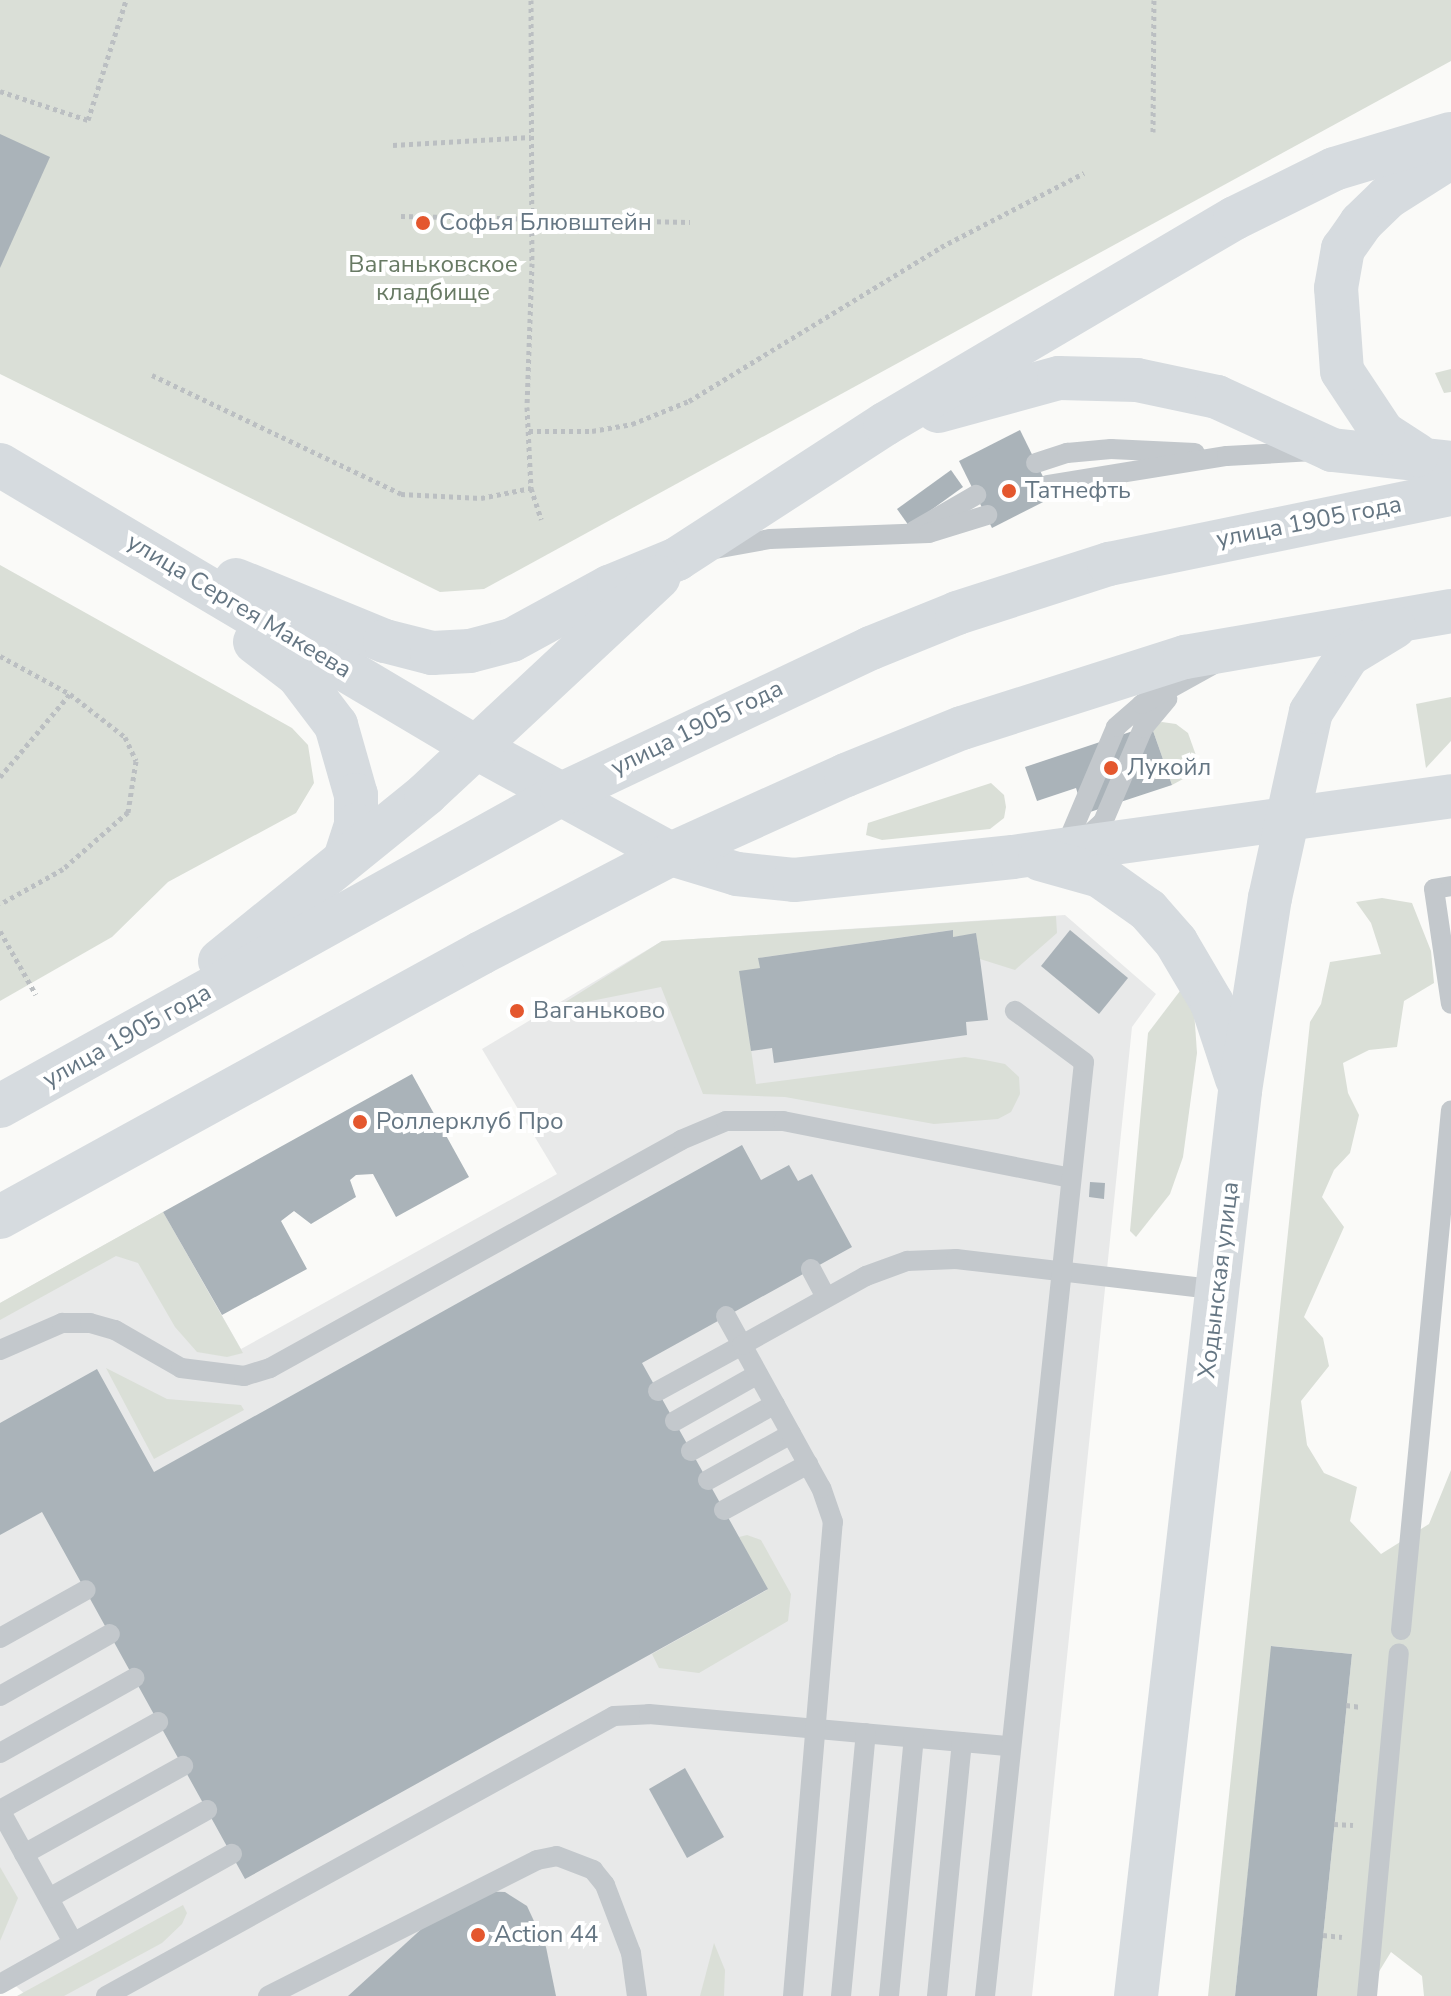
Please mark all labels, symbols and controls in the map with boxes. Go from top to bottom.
place label: Софья Блювштейн [439,209,652,237]
marker: Софья Блювштейн [414,214,432,232]
park label: Ваганьковское кладбище [348,251,518,307]
place label: Татнефть [1025,477,1131,505]
marker: Татнефть [1000,482,1018,500]
street label: улица 1905 года [1214,490,1404,554]
street label: улица Сергея Макеева [121,527,357,685]
street label: улица 1905 года [606,674,788,782]
place label: Лукойл [1127,754,1211,782]
marker: Лукойл [1102,759,1120,777]
street label: улица 1905 года [38,978,216,1094]
place label: Ваганьково [533,997,665,1025]
marker: Ваганьково [508,1002,526,1020]
place label: Роллерклуб Про [376,1108,564,1136]
marker: Роллерклуб Про [351,1113,369,1131]
street label: Ходынская улица [1193,1180,1245,1380]
place label: Action 44 [494,1921,598,1949]
marker: Action 44 [469,1926,487,1944]

